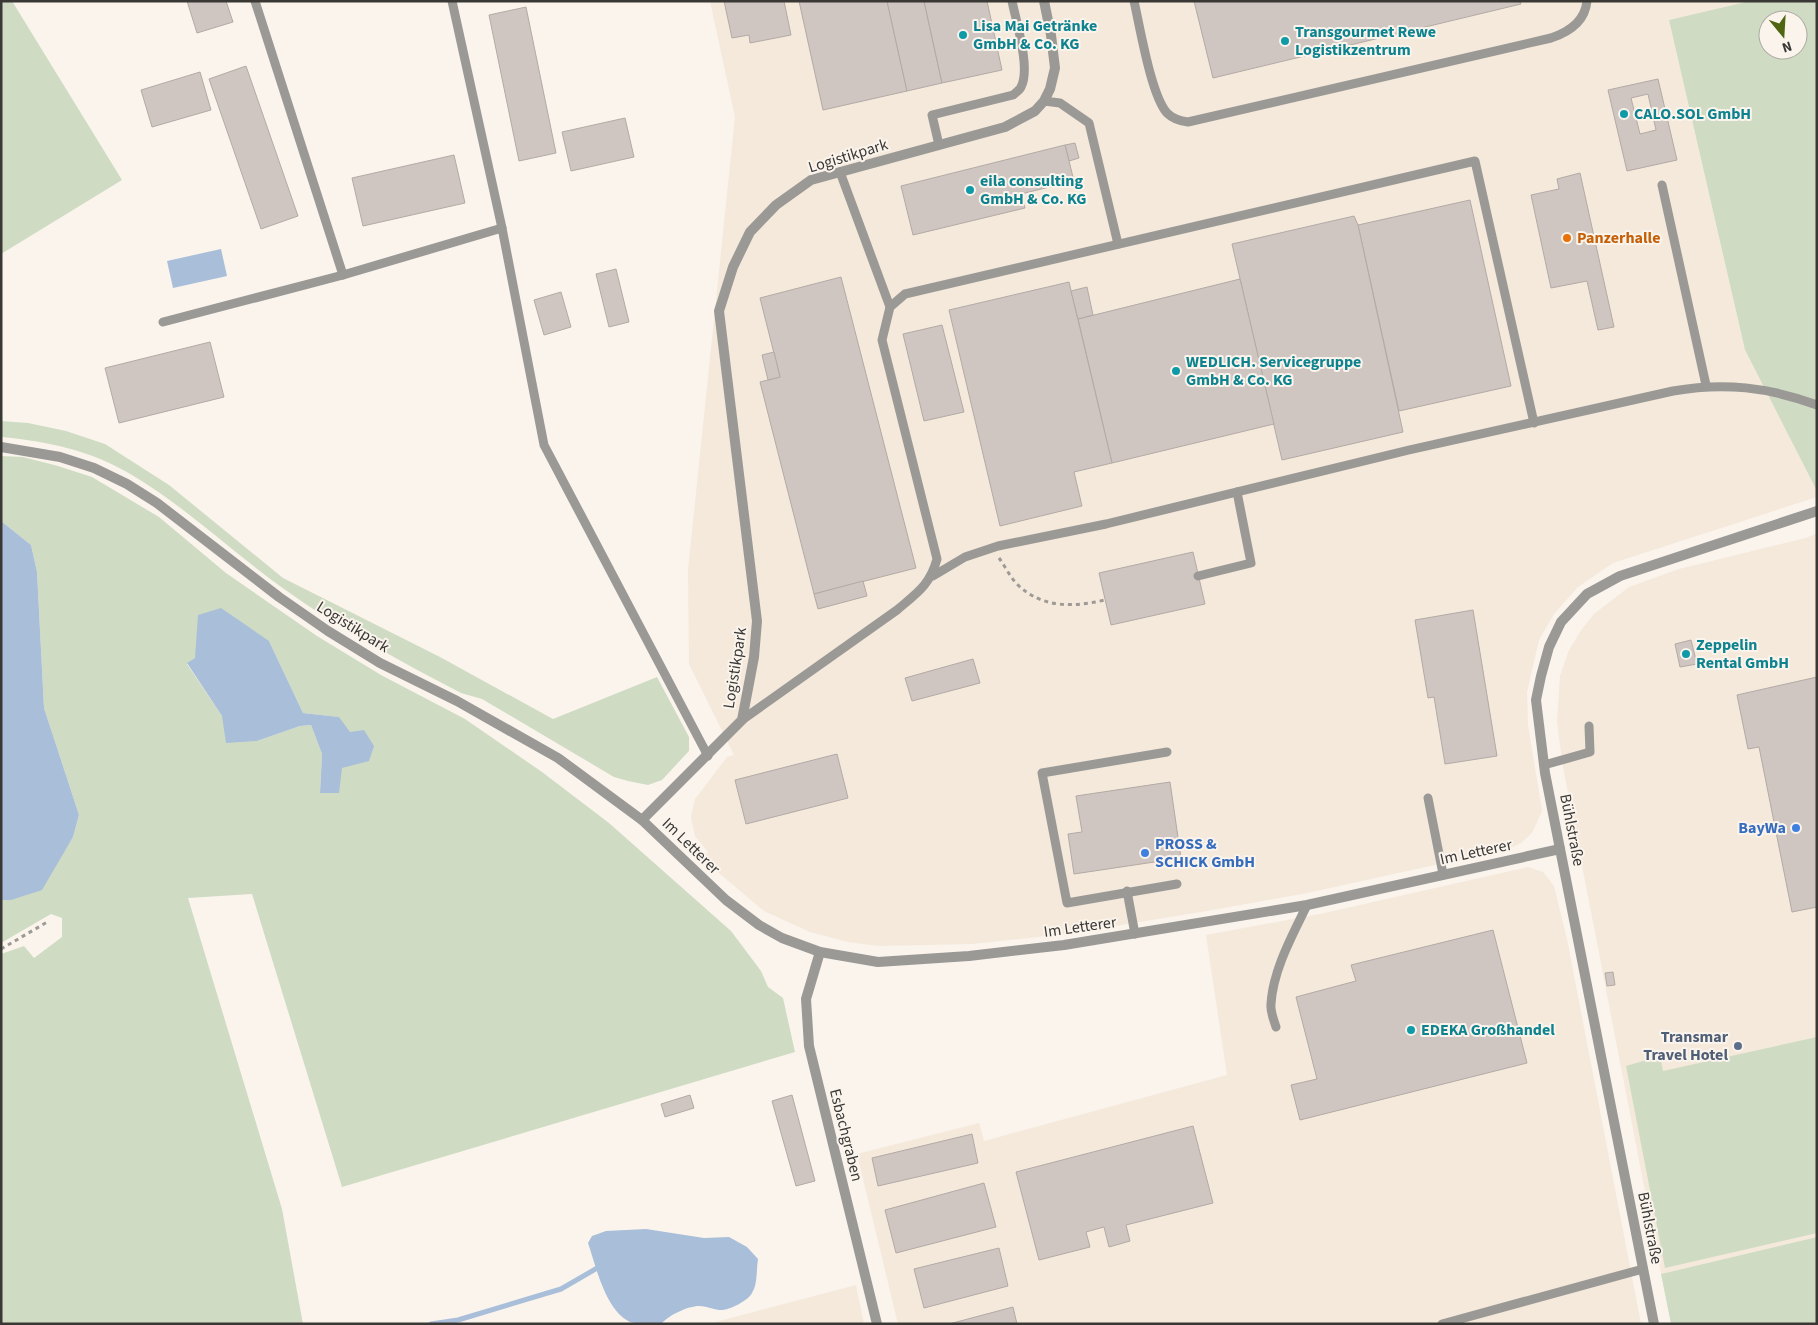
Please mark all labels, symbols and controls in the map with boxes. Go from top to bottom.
north arrow [1758,10,1808,60]
place label: Lisa Mai Getränke GmbH & Co. KG [973,15,1097,55]
place label: Transgourmet Rewe Logistikzentrum [1295,21,1436,61]
marker: Lisa Mai Getränke GmbH & Co. KG [957,29,969,41]
marker: Transgourmet Rewe Logistikzentrum [1279,35,1291,47]
text: N [1779,35,1794,57]
place label: CALO.SOL GmbH [1634,103,1751,125]
marker: CALO.SOL GmbH [1618,108,1630,120]
street label: Logistikpark [806,133,891,179]
place label: eila consulting GmbH & Co. KG [980,170,1087,210]
marker: eila consulting GmbH & Co. KG [964,184,976,196]
place label: Panzerhalle [1577,227,1660,249]
marker: Panzerhalle [1561,232,1573,244]
place label: WEDLICH. Servicegruppe GmbH & Co. KG [1186,351,1361,391]
marker: WEDLICH. Servicegruppe GmbH & Co. KG [1170,365,1182,377]
street label: Logistikpark [312,596,394,658]
street label: Logistikpark [718,626,752,710]
place label: Zeppelin Rental GmbH [1696,634,1789,674]
marker: Zeppelin Rental GmbH [1680,648,1692,660]
street label: Bühlstraße [1554,792,1590,868]
street label: Im Letterer [657,813,725,880]
place label: BayWa [1738,817,1786,839]
marker: BayWa [1790,822,1802,834]
place label: PROSS & SCHICK GmbH [1155,833,1255,873]
street label: Im Letterer [1438,834,1514,870]
marker: PROSS & SCHICK GmbH [1139,847,1151,859]
street label: Im Letterer [1042,911,1118,943]
place label: EDEKA Großhandel [1421,1019,1555,1041]
marker: EDEKA Großhandel [1405,1024,1417,1036]
place label: Transmar Travel Hotel [1643,1026,1729,1066]
marker: Transmar Travel Hotel [1732,1040,1744,1052]
street label: Esbachgraben [824,1086,868,1184]
street label: Bühlstraße [1632,1190,1668,1266]

